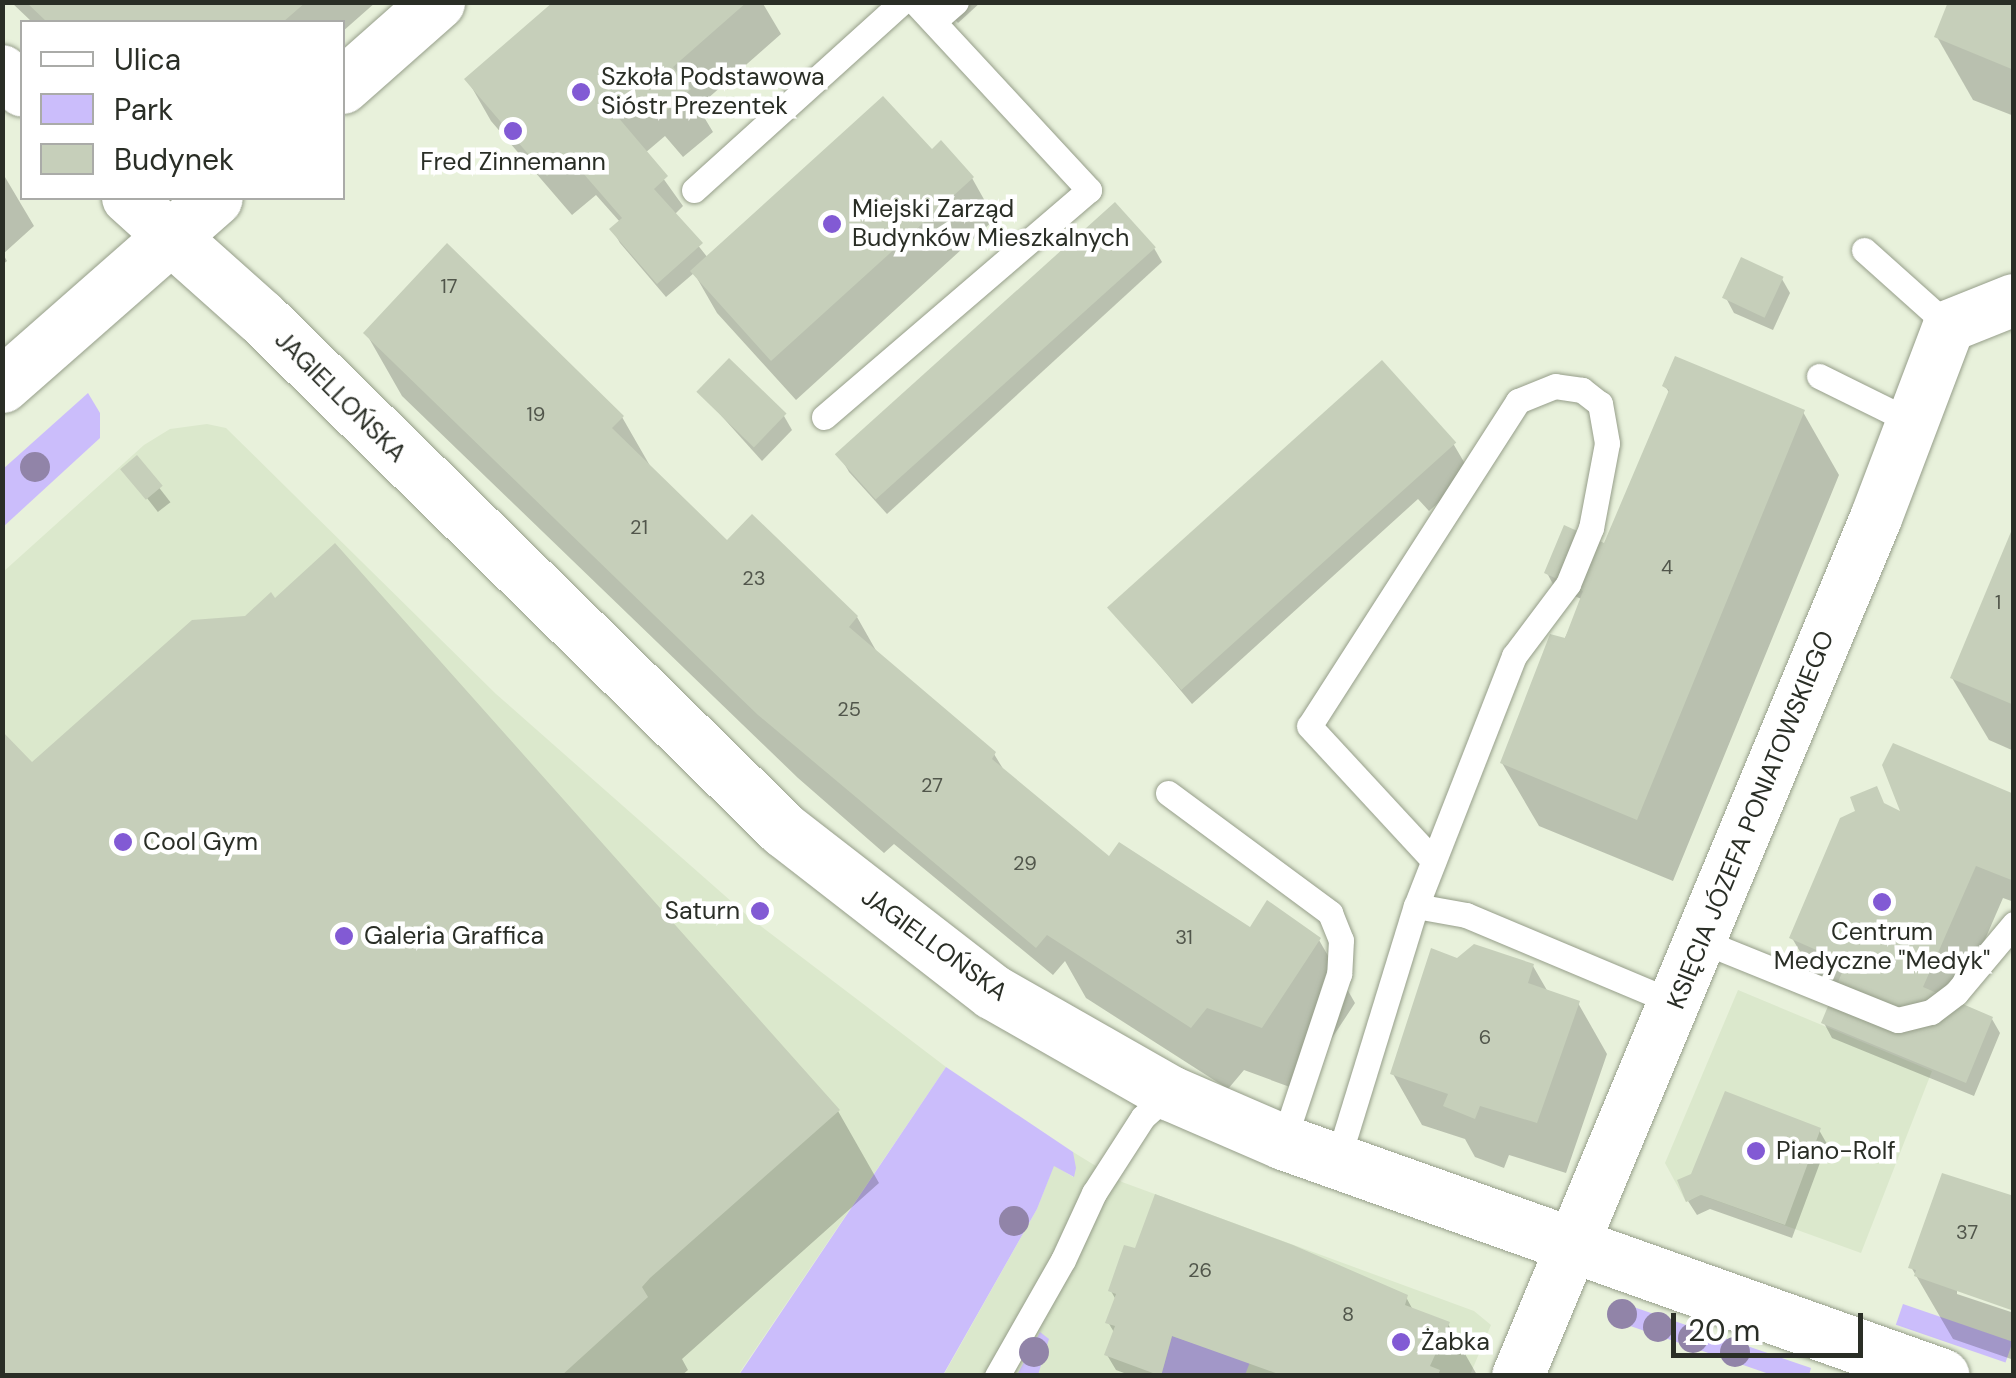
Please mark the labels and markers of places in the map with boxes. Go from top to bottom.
place label: Szkoła Podstawowa Sióstr Prezentek [601,63,825,122]
marker: Szkoła Podstawowa Sióstr Prezentek [570,81,592,103]
marker: Fred Zinnemann [502,120,524,142]
place label: Fred Zinnemann [420,147,606,177]
place label: Miejski Zarząd Budynków Mieszkalnych [852,195,1129,254]
marker: Miejski Zarząd Budynków Mieszkalnych [821,213,843,235]
place label: Cool Gym [143,827,258,857]
marker: Cool Gym [112,831,134,853]
marker: Centrum Medyczne "Medyk" [1871,891,1893,913]
place label: Saturn [665,896,740,926]
marker: Saturn [749,900,771,922]
place label: Centrum Medyczne "Medyk" [1774,918,1990,977]
place label: Galeria Graffica [364,921,544,951]
marker: Galeria Graffica [333,925,355,947]
place label: Piano-Rolf [1776,1136,1896,1166]
marker: Piano-Rolf [1745,1140,1767,1162]
place label: Żabka [1421,1327,1490,1357]
marker: Żabka [1390,1331,1412,1353]

